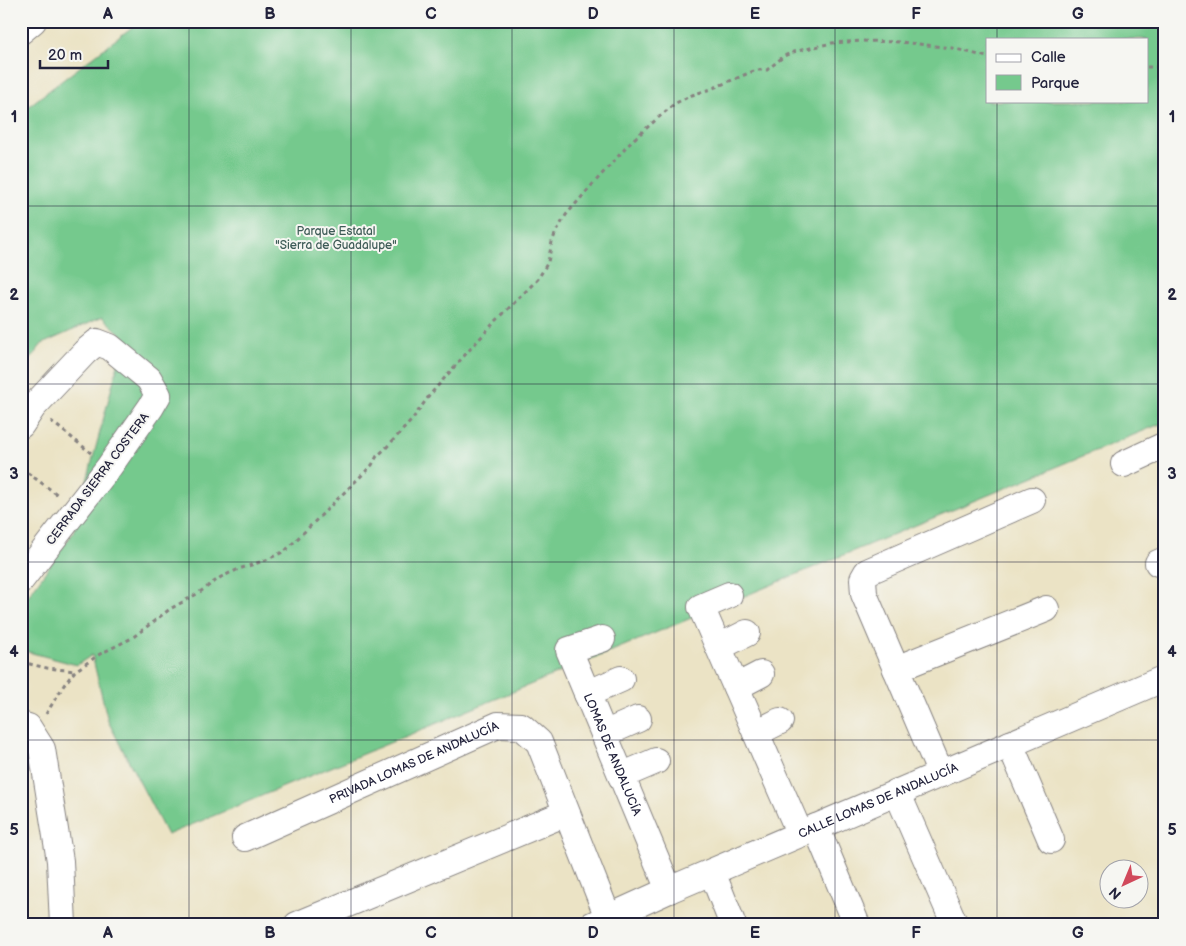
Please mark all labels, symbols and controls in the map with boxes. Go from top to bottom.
text: A [102,5,113,24]
text: B [264,5,276,24]
text: C [425,5,437,24]
text: D [587,5,599,24]
text: E [750,5,760,24]
text: F [911,5,921,24]
text: G [1072,5,1084,24]
scale bar [40,38,108,70]
legend [986,38,1148,102]
text: 20 m [48,46,82,65]
text: Calle [1031,48,1066,67]
text: Parque [1031,74,1080,93]
text: 1 [11,108,17,127]
text: 1 [1169,108,1175,127]
park label: Parque Estatal "Sierra de Guadalupe" [275,224,397,253]
text: 2 [9,286,19,305]
text: 2 [1167,286,1177,305]
street label: CERRADA SIERRA COSTERA [43,409,153,548]
text: 3 [9,465,19,484]
text: 3 [1167,465,1177,484]
text: 4 [9,643,19,662]
text: 4 [1167,643,1177,662]
street label: LOMAS DE ANDALUCÍA [580,691,645,819]
street label: PRIVADA LOMAS DE ANDALUCÍA [327,718,502,807]
street label: CALLE LOMAS DE ANDALUCÍA [796,760,961,841]
text: 5 [9,821,19,840]
text: 5 [1167,821,1177,840]
north arrow [1098,858,1148,908]
text: N [1106,883,1125,903]
text: A [102,924,113,943]
text: B [264,924,276,943]
text: C [425,924,437,943]
text: D [587,924,599,943]
text: E [750,924,760,943]
text: F [911,924,921,943]
text: G [1072,924,1084,943]

